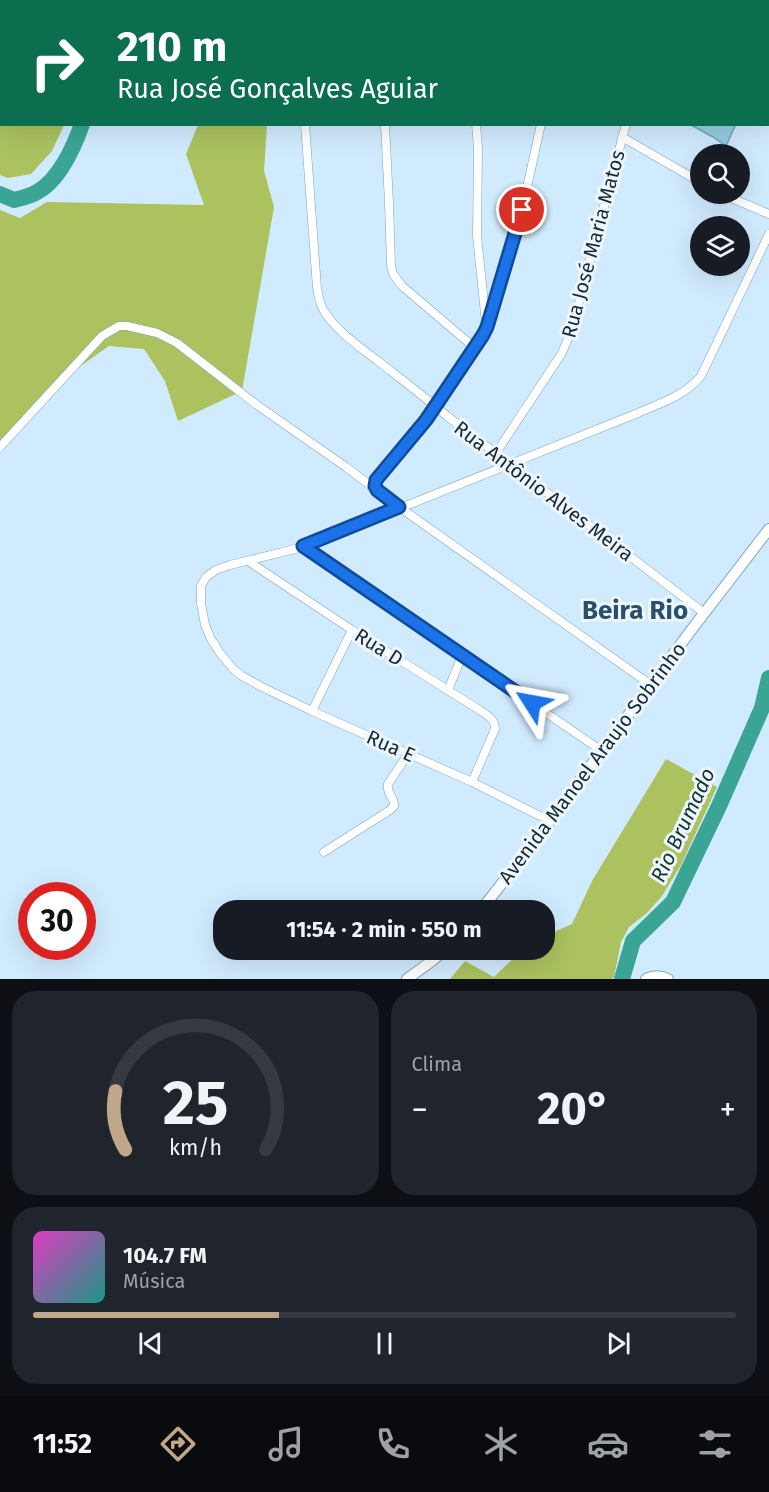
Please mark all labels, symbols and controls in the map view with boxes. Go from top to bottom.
text: 210 m [117,22,227,72]
icon: right [18,24,96,102]
text: Rua José Gonçalves Aguiar [117,73,438,105]
map controls [690,144,750,276]
button: search [690,144,750,204]
street label: Rua José Maria Matos [556,147,630,341]
pin [496,184,547,235]
icon: arrive [505,193,538,226]
button: layers [690,216,750,276]
street label: Rua Antônio Alves Meira [450,416,638,566]
district label: Beira Rio [582,595,688,626]
street label: Rua D [350,623,408,671]
street label: Avenida Manoel Araujo Sobrinho [493,638,691,888]
position arrow [500,671,564,735]
street label: Rua E [363,725,419,767]
water label: Rio Brumado [645,764,721,886]
speed limit sign: 30 [18,882,96,960]
text: 11:54 · 2 min · 550 m [286,916,482,943]
text: Clima [412,1052,462,1076]
text: 25 [162,1066,228,1141]
text: 20° [537,1082,610,1136]
text: − [412,1090,428,1130]
text: + [720,1090,736,1130]
text: km/h [169,1135,222,1161]
text: 104.7 FM [123,1242,207,1269]
text: Música [123,1269,185,1293]
icon: previous [134,1327,167,1360]
icon: pause [368,1327,401,1360]
icon: next [602,1327,635,1360]
icon: directions [157,1423,199,1465]
icon: music [265,1423,307,1465]
icon: phone [372,1423,414,1465]
icon: climate [480,1423,522,1465]
icon: car [587,1423,629,1465]
icon: filters [694,1423,736,1465]
text: 11:52 [33,1428,92,1460]

